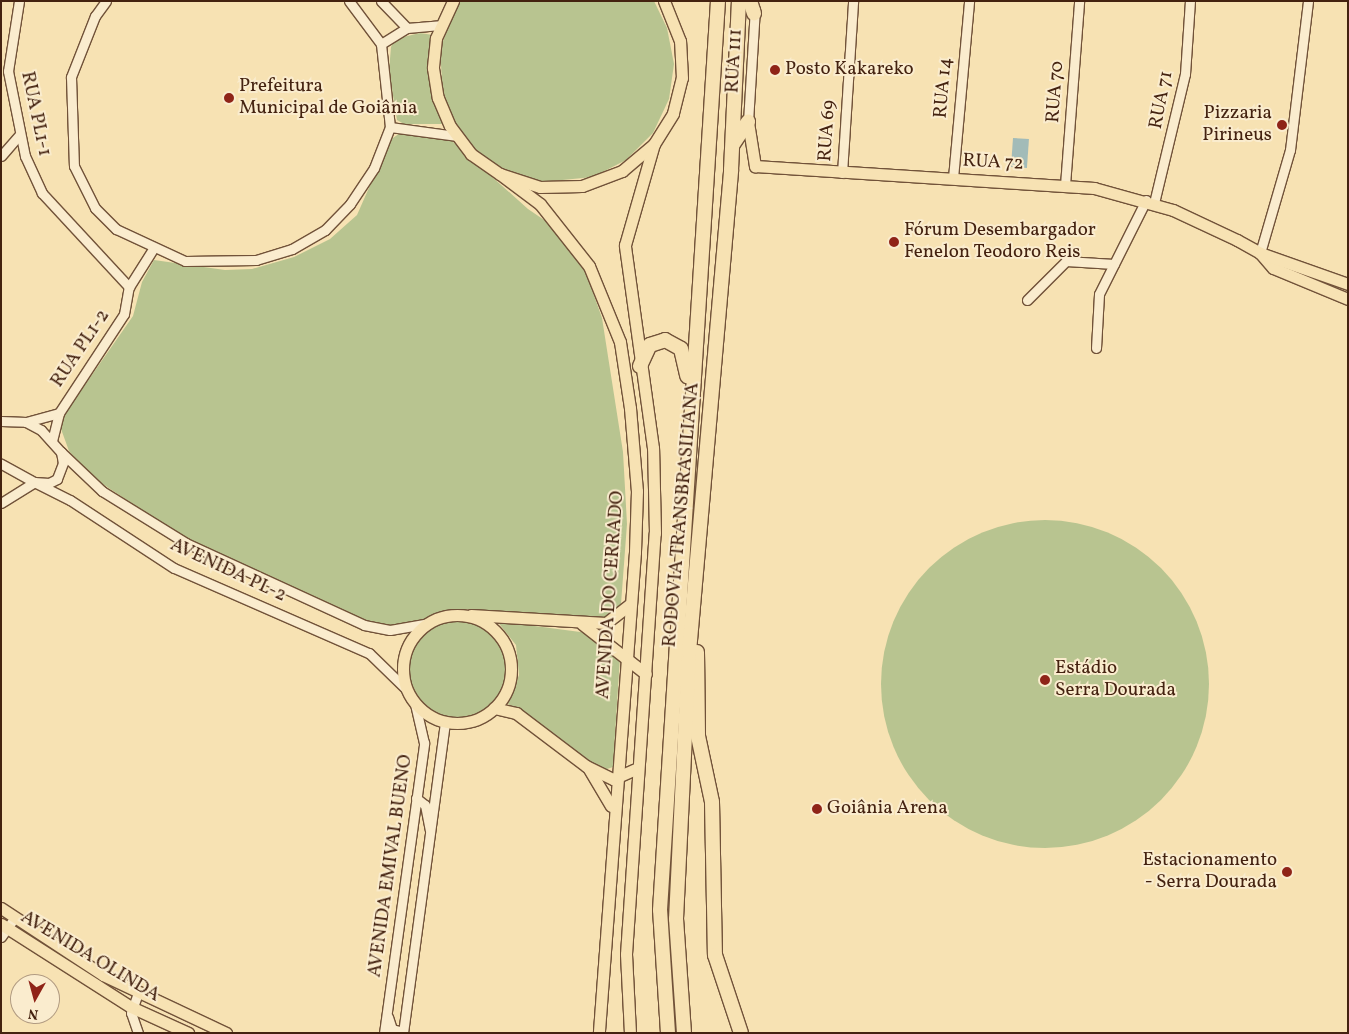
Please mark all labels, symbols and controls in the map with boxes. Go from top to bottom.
street label: RUA 111 [722,28,748,94]
street label: RUA 14 [930,57,958,119]
place label: Posto Kakareko [785,59,914,81]
street label: RUA 70 [1042,60,1070,124]
marker: Posto Kakareko [769,64,781,76]
street label: RUA 71 [1145,69,1179,131]
street label: RUA PL1-1 [15,70,55,158]
place label: Prefeitura Municipal de Goiânia [239,76,417,120]
marker: Prefeitura Municipal de Goiânia [223,92,235,104]
street label: RUA 69 [814,99,842,163]
place label: Pizzaria Pirineus [1202,103,1272,147]
marker: Pizzaria Pirineus [1276,119,1288,131]
street label: RUA 72 [962,150,1024,176]
place label: Fórum Desembargador Fenelon Teodoro Reis [904,220,1096,264]
marker: Fórum Desembargador Fenelon Teodoro Reis [888,236,900,248]
street label: RUA PL1-2 [47,306,115,392]
street label: RODOVIA TRANSBRASILIANA [659,381,705,649]
street label: AVENIDA DO CERRADO [592,490,630,700]
street label: AVENIDA PL-2 [166,534,290,608]
place label: Estádio Serra Dourada [1055,658,1176,702]
marker: Estádio Serra Dourada [1039,674,1051,686]
street label: AVENIDA EMIVAL BUENO [364,753,418,979]
place label: Goiânia Arena [827,798,948,820]
marker: Goiânia Arena [811,803,823,815]
place label: Estacionamento - Serra Dourada [1142,850,1277,894]
marker: Estacionamento - Serra Dourada [1281,866,1293,878]
street label: AVENIDA OLINDA [16,906,164,1008]
north arrow [10,974,60,1024]
text: N [27,1003,39,1023]

